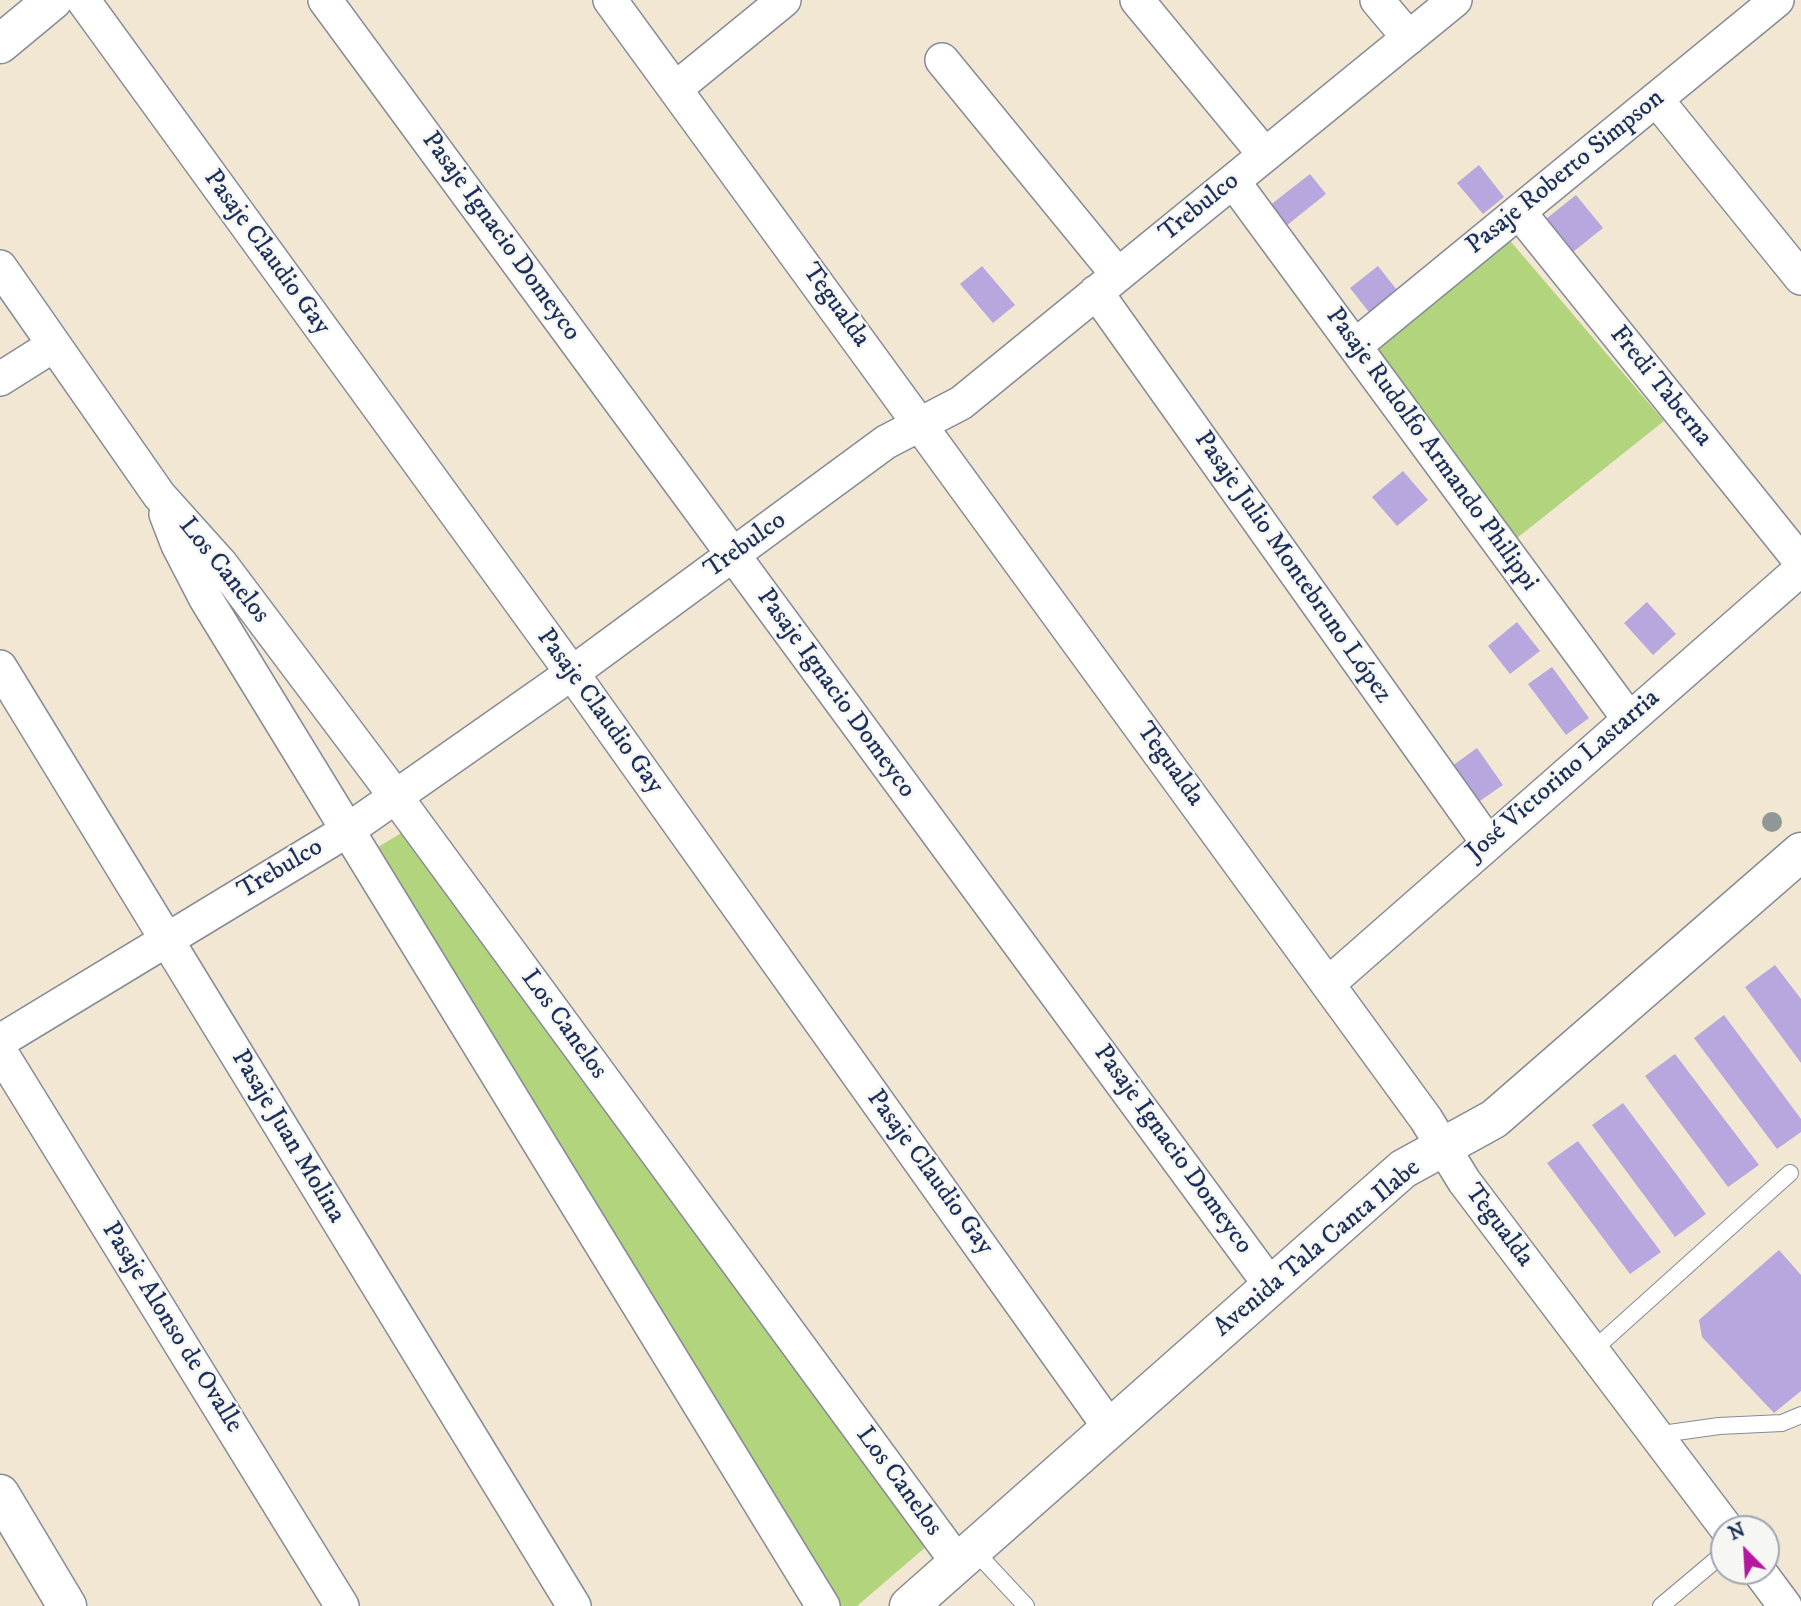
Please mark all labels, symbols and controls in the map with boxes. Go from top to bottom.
street label: Pasaje Roberto Simpson [1461,84,1671,262]
street label: Pasaje Ignacio Domeyco [414,126,586,348]
street label: Pasaje Claudio Gay [196,164,336,342]
street label: Trebulco [1154,166,1246,250]
street label: Tegualda [794,258,876,354]
street label: Pasaje Rudolfo Armando Philippi [1318,302,1544,598]
street label: Fredi Taberna [1602,320,1718,454]
street label: Pasaje Julio Montebruno López [1186,426,1398,710]
street label: Trebulco [699,506,793,586]
street label: Los Canelos [171,512,275,630]
street label: Pasaje Ignacio Domeyco [749,583,921,805]
street label: Pasaje Claudio Gay [529,623,669,801]
street label: José Victorino Lastarria [1461,684,1667,868]
street label: Tegualda [1128,717,1210,813]
street label: Trebulco [233,832,329,908]
street label: Los Canelos [513,964,613,1086]
street label: Pasaje Ignacio Domeyco [1086,1039,1258,1261]
street label: Pasaje Juan Molina [223,1045,351,1229]
street label: Pasaje Claudio Gay [859,1084,999,1262]
street label: Avenida Tala Canta Ilabe [1208,1153,1428,1345]
street label: Tegualda [1457,1178,1539,1274]
street label: Pasaje Alonso de Ovalle [94,1217,248,1439]
street label: Los Canelos [848,1421,948,1543]
north arrow [1710,1515,1780,1585]
text: N [1725,1519,1749,1546]

